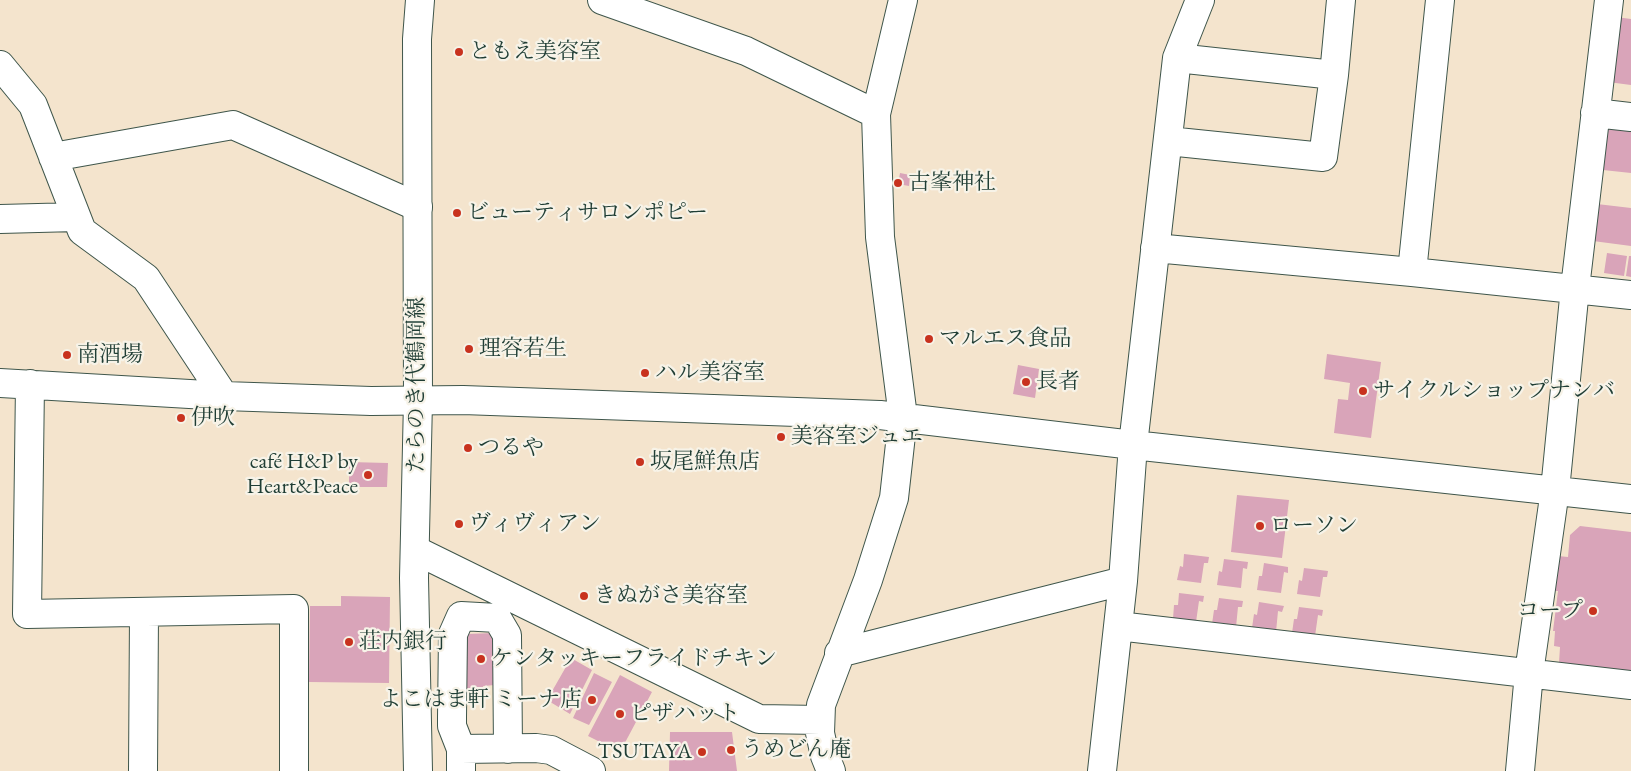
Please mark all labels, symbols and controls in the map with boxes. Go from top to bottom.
place label: ともえ美容室 [469,39,601,65]
marker: ともえ美容室 [453,46,465,58]
place label: 古峯神社 [908,170,996,196]
marker: 古峯神社 [892,177,904,189]
place label: ビューティサロンポピー [467,200,708,226]
marker: ビューティサロンポピー [451,207,463,219]
street label: たらのき代鶴岡線 [404,297,430,473]
place label: マルエス食品 [939,326,1071,352]
marker: マルエス食品 [923,333,935,345]
place label: 理容若生 [479,336,567,362]
place label: 南酒場 [77,342,143,368]
marker: 理容若生 [463,343,475,355]
marker: 南酒場 [61,349,73,361]
place label: ハル美容室 [655,360,765,386]
marker: ハル美容室 [639,367,651,379]
place label: 長者 [1036,369,1080,395]
marker: 長者 [1020,376,1032,388]
place label: サイクルショップナンバ [1373,378,1615,404]
marker: サイクルショップナンバ [1357,385,1369,397]
place label: 伊吹 [191,405,235,431]
marker: 伊吹 [175,412,187,424]
place label: 美容室ジュエ [791,424,923,450]
marker: 美容室ジュエ [775,431,787,443]
place label: つるや [478,435,544,461]
marker: つるや [462,442,474,454]
place label: café H&P by Heart&Peace [246,449,358,501]
place label: 坂尾鮮魚店 [650,449,760,475]
marker: 坂尾鮮魚店 [634,456,646,468]
marker: café H&P by Heart&Peace [362,469,374,481]
place label: ヴィヴィアン [469,511,601,537]
place label: ローソン [1270,513,1358,539]
marker: ヴィヴィアン [453,518,465,530]
marker: ローソン [1254,520,1266,532]
place label: きぬがさ美容室 [594,583,748,609]
marker: きぬがさ美容室 [578,590,590,602]
place label: コープ [1517,598,1583,624]
marker: コープ [1587,605,1599,617]
place label: 荘内銀行 [359,629,447,655]
marker: 荘内銀行 [343,636,355,648]
place label: ケンタッキーフライドチキン [491,646,777,672]
marker: ケンタッキーフライドチキン [475,653,487,665]
place label: よこはま軒 ミーナ店 [380,687,582,713]
marker: よこはま軒 ミーナ店 [586,694,598,706]
place label: ピザハット [630,701,740,727]
marker: ピザハット [614,708,626,720]
place label: うめどん庵 [741,737,851,763]
place label: TSUTAYA [598,739,692,765]
marker: うめどん庵 [725,744,737,756]
marker: TSUTAYA [696,746,708,758]

